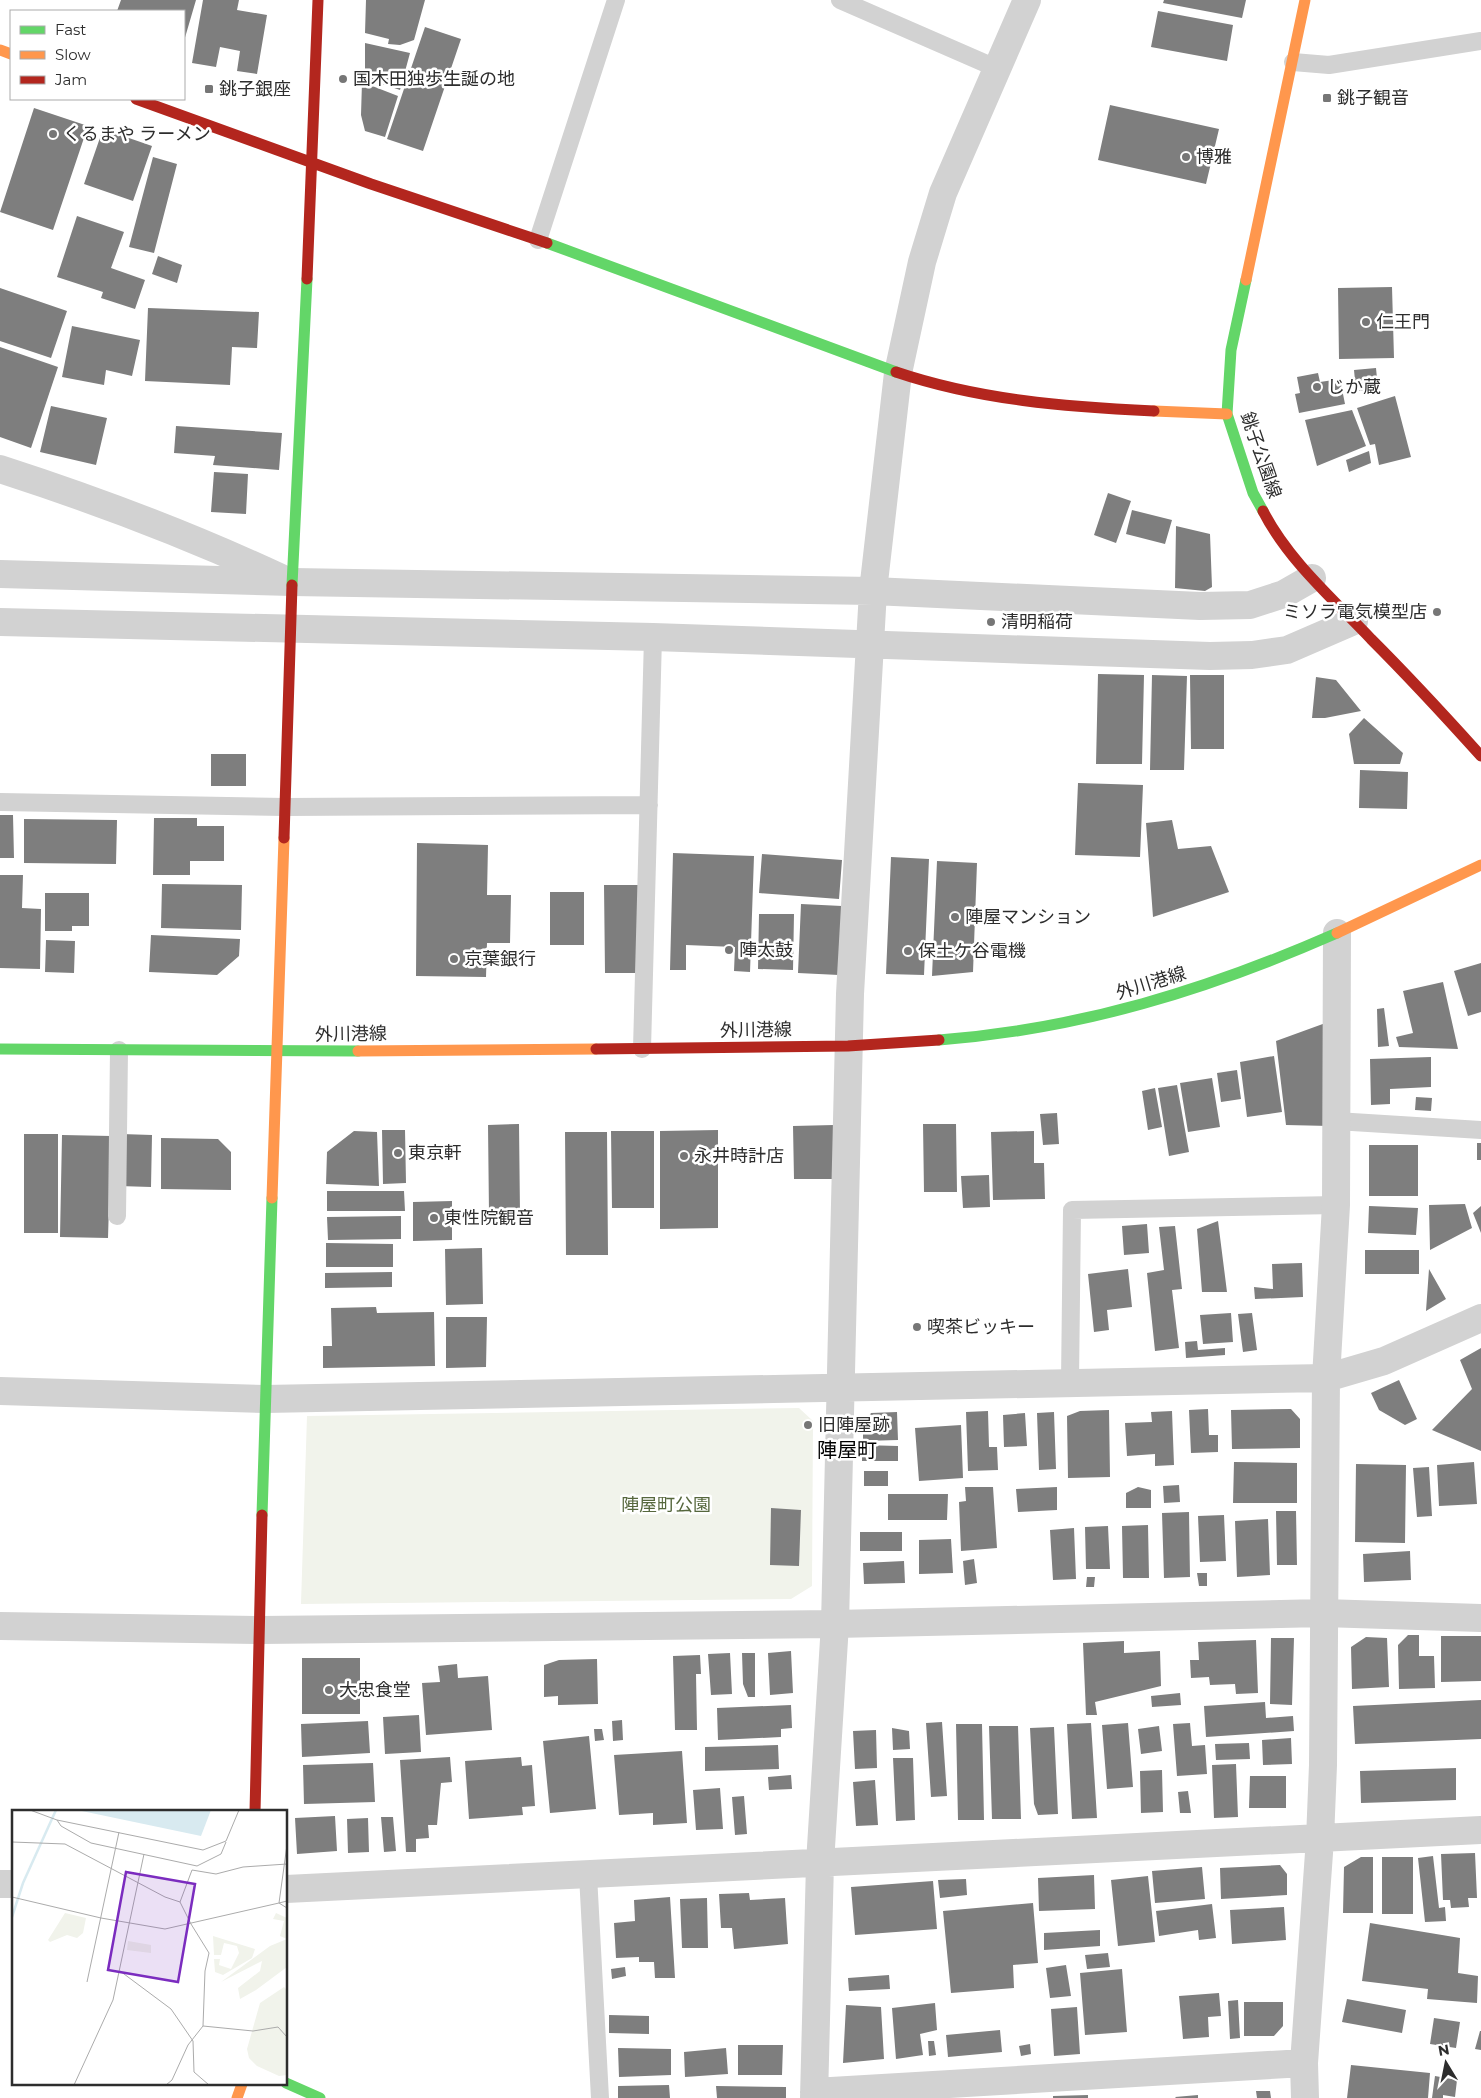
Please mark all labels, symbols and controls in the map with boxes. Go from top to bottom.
legend [10,10,185,100]
text: Fast [55,20,86,39]
text: Slow [55,45,91,64]
place label: 国木田独歩生誕の地 [353,68,515,90]
text: Jam [54,70,87,89]
marker: 国木田独歩生誕の地 [337,73,349,85]
place label: 銚子銀座 [219,78,291,100]
marker: 銚子銀座 [203,83,215,95]
place label: 銚子観音 [1337,87,1409,109]
marker: 銚子観音 [1321,92,1333,104]
place label: くるまや ラーメン [63,123,211,145]
marker: くるまや ラーメン [47,128,59,140]
place label: 博雅 [1196,146,1232,168]
marker: 博雅 [1180,151,1192,163]
place label: 仁王門 [1376,311,1430,333]
marker: 仁王門 [1360,316,1372,328]
place label: じか蔵 [1327,376,1381,398]
marker: じか蔵 [1311,381,1323,393]
street label: 銚子公園線 [1236,409,1286,501]
place label: ミソラ電気模型店 [1283,601,1427,623]
marker: ミソラ電気模型店 [1431,606,1443,618]
place label: 清明稲荷 [1001,611,1073,633]
marker: 清明稲荷 [985,616,997,628]
place label: 陣屋マンション [965,906,1091,928]
marker: 陣屋マンション [949,911,961,923]
place label: 陣太鼓 [739,939,793,961]
place label: 保土ケ谷電機 [918,940,1026,962]
marker: 陣太鼓 [723,944,735,956]
marker: 保土ケ谷電機 [902,945,914,957]
place label: 京葉銀行 [464,948,536,970]
marker: 京葉銀行 [448,953,460,965]
street label: 外川港線 [1113,962,1189,1004]
street label: 外川港線 [720,1018,792,1042]
street label: 外川港線 [315,1022,387,1046]
place label: 東京軒 [408,1142,462,1164]
place label: 永井時計店 [694,1145,784,1167]
marker: 東京軒 [392,1147,404,1159]
marker: 永井時計店 [678,1150,690,1162]
place label: 東性院観音 [444,1207,534,1229]
marker: 東性院観音 [428,1212,440,1224]
place label: 喫茶ビッキー [927,1316,1035,1338]
marker: 喫茶ビッキー [911,1321,923,1333]
place label: 旧陣屋跡 [818,1414,890,1436]
marker: 旧陣屋跡 [802,1419,814,1431]
district label: 陣屋町 [817,1438,877,1462]
park label: 陣屋町公園 [621,1494,711,1516]
place label: 大忠食堂 [339,1679,411,1701]
marker: 大忠食堂 [323,1684,335,1696]
inset map [12,1810,288,2086]
north arrow [1421,2038,1471,2088]
text: N [1437,2040,1451,2060]

